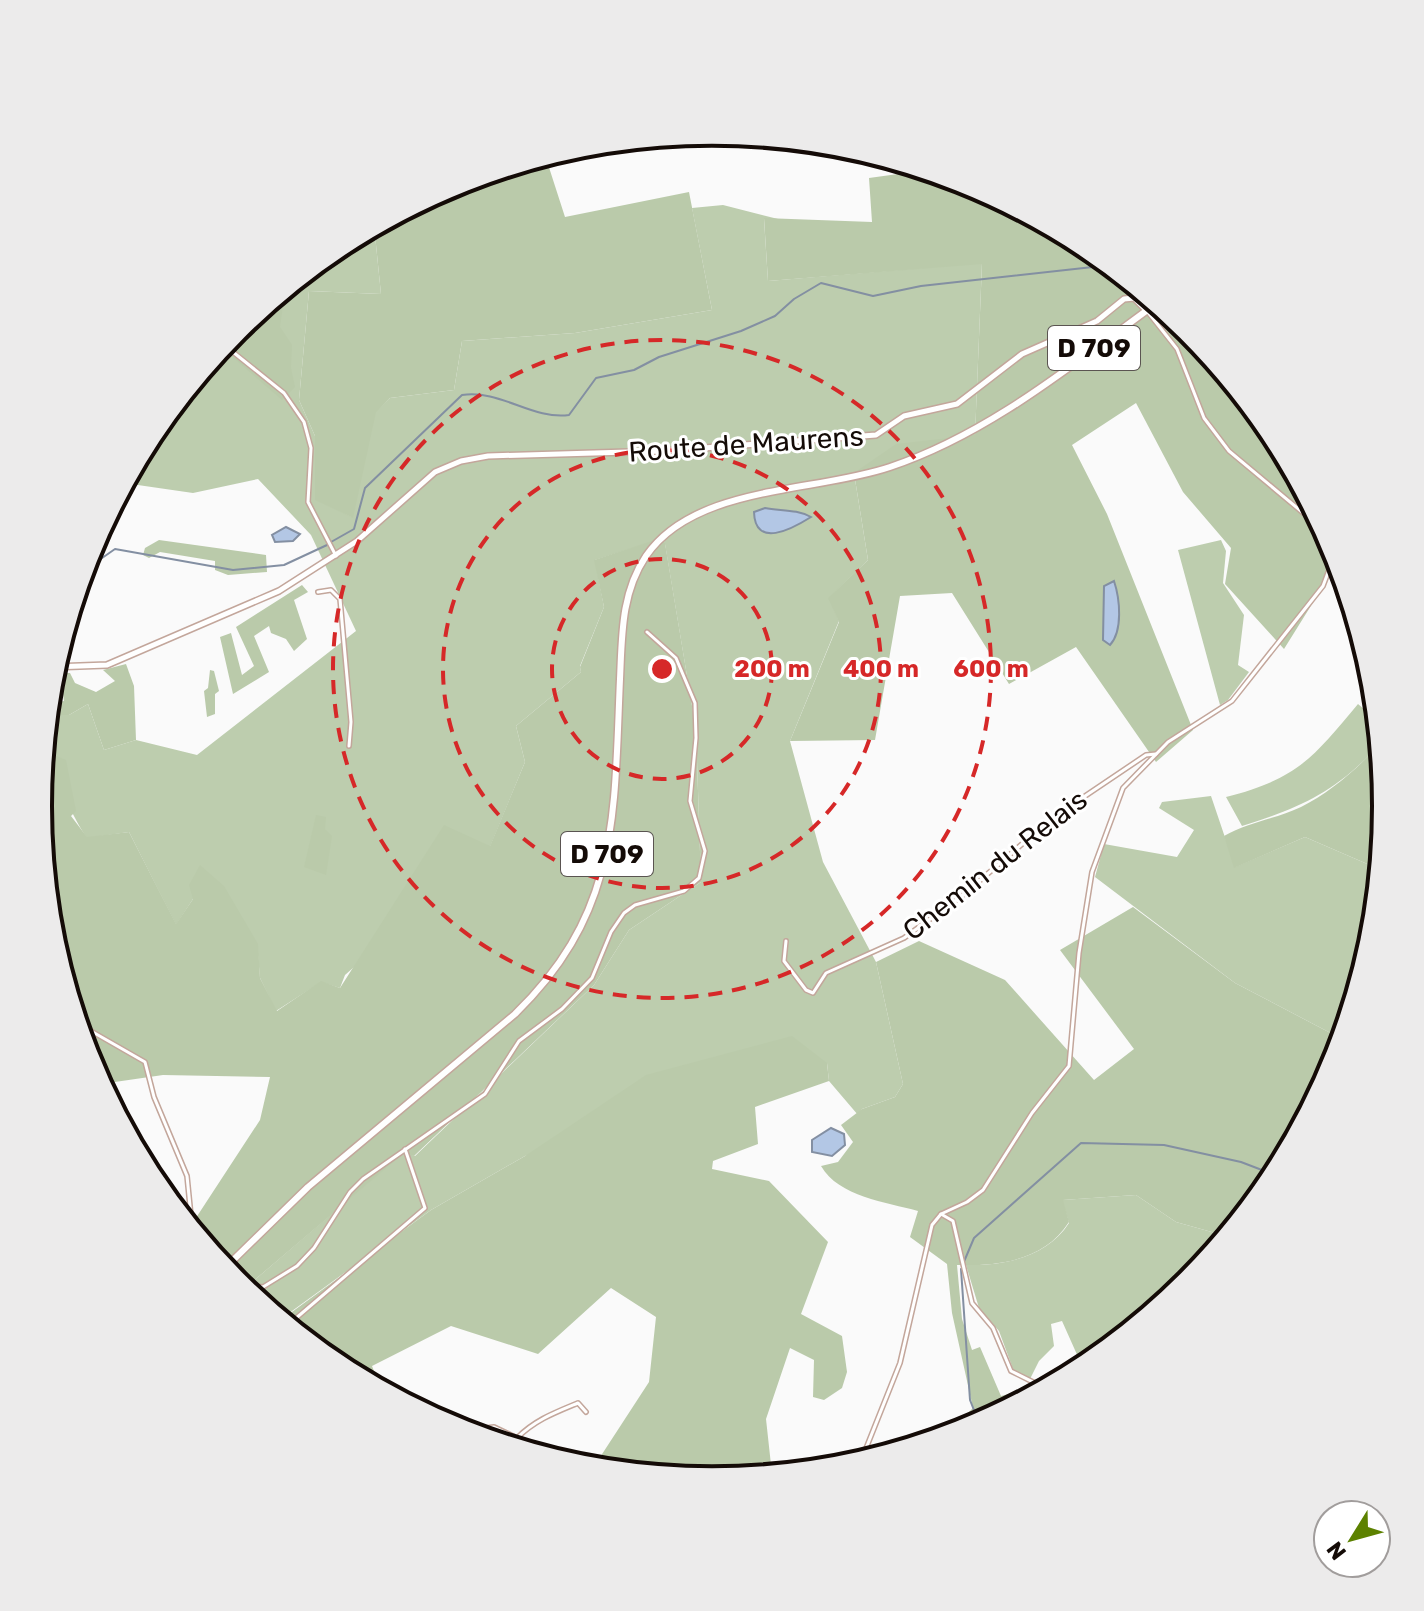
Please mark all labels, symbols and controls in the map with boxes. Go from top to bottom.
road number: D 709 [1048,326,1140,370]
street label: Route de Maurens [627,419,865,469]
centre of rings [648,655,676,683]
text: 200 m [734,655,810,683]
text: 400 m [843,655,919,683]
text: 600 m [953,655,1029,683]
street label: Chemin du Relais [896,783,1094,947]
road number: D 709 [561,832,653,876]
north arrow [1312,1499,1392,1579]
text: N [1321,1536,1352,1565]

